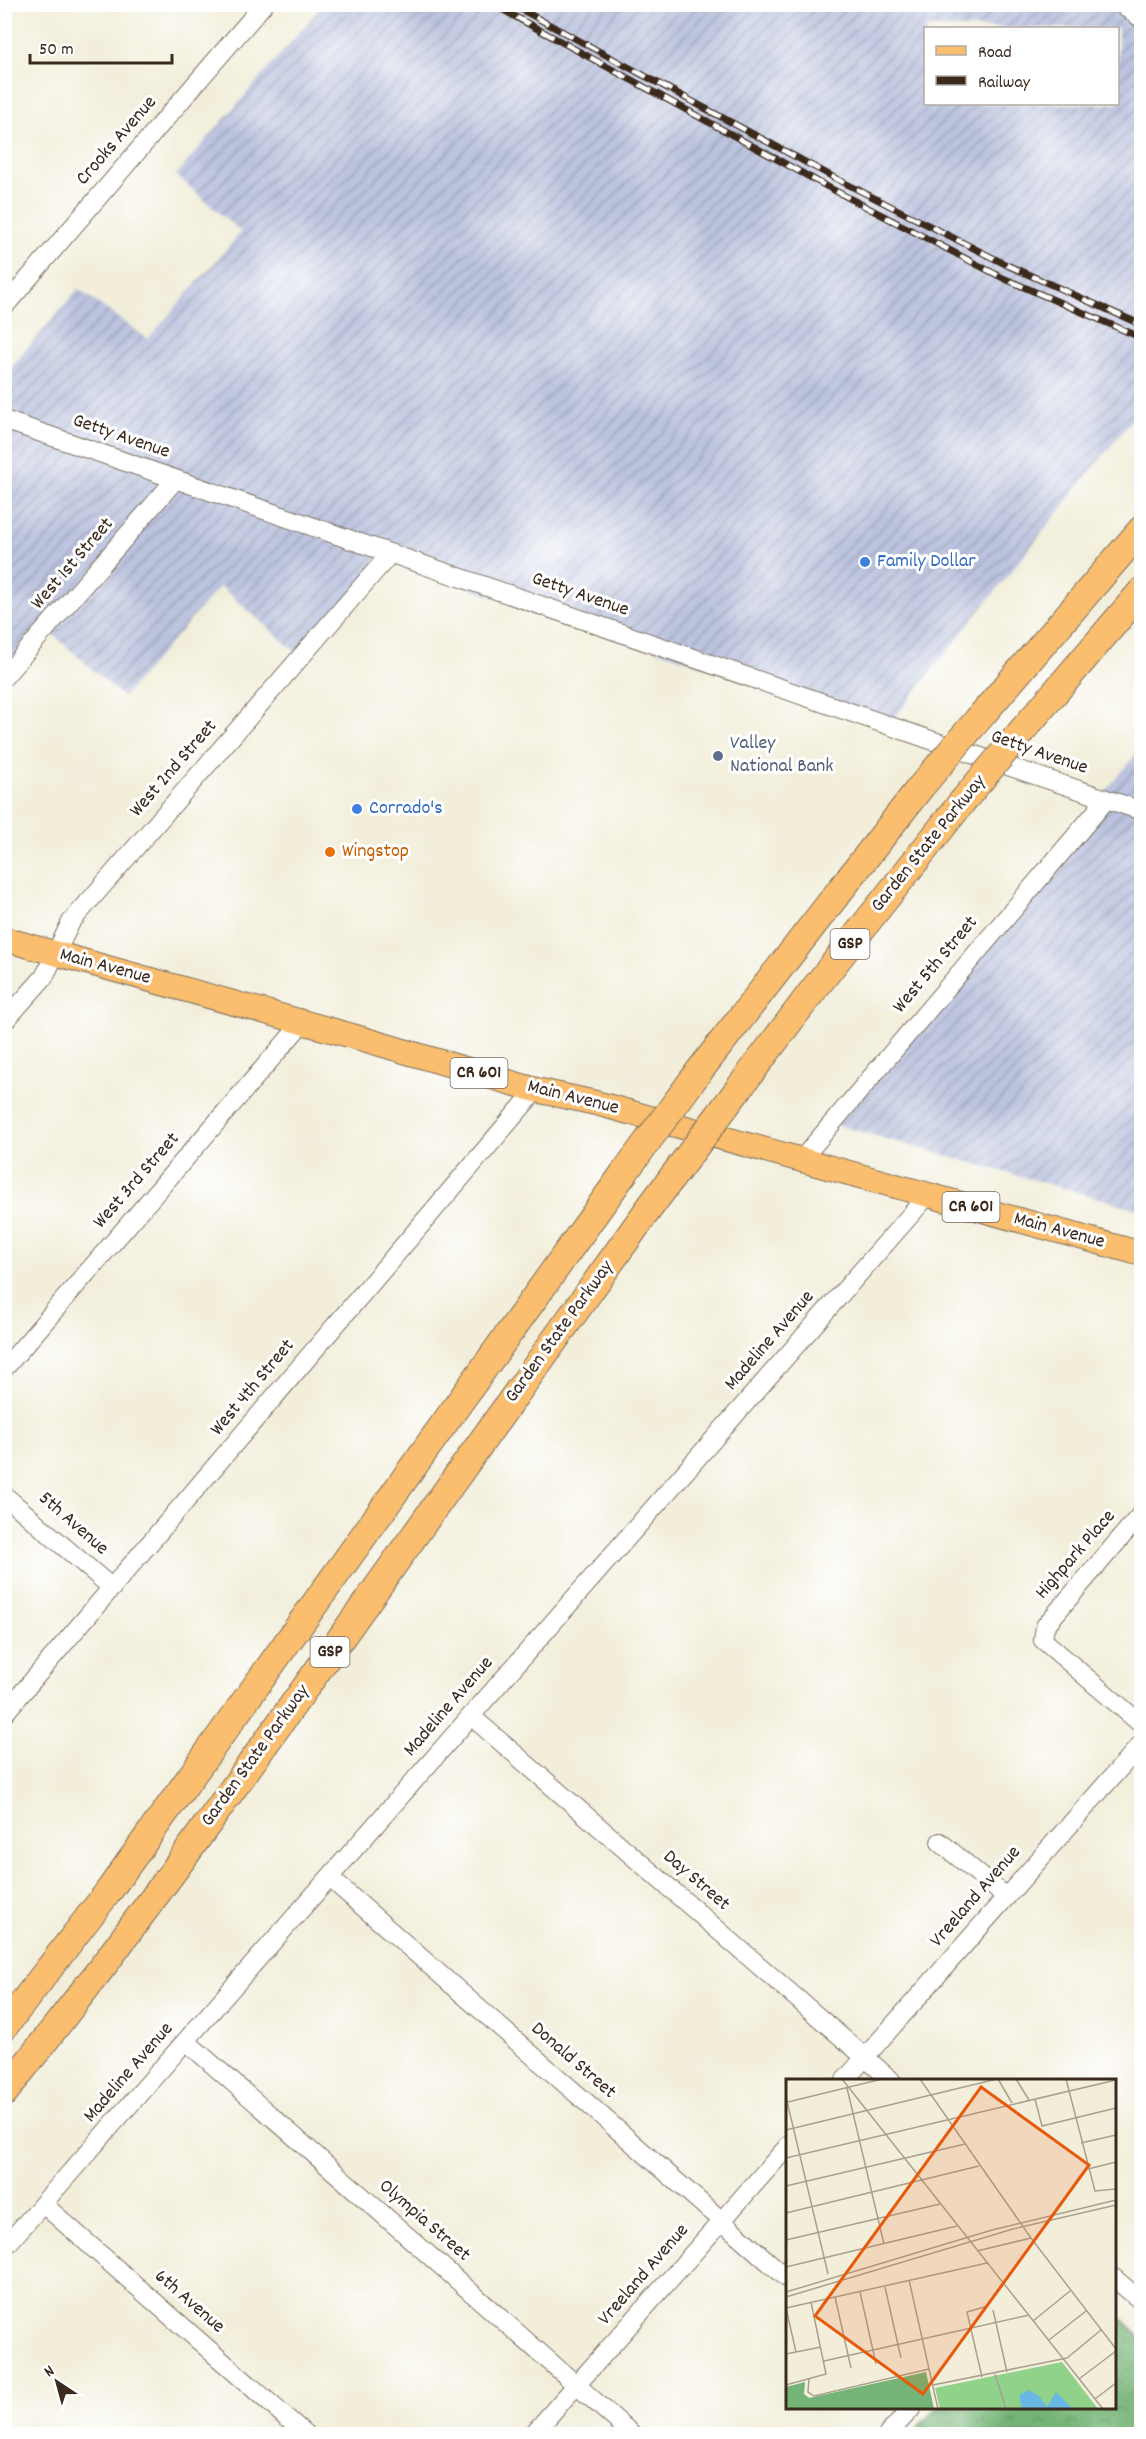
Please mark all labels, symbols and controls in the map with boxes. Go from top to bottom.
scale bar [30,27,172,65]
legend [924,27,1119,105]
text: 50 m [39,38,74,63]
text: Road [978,41,1012,66]
text: Railway [978,71,1031,96]
street label: Crooks Avenue [70,90,164,192]
street label: Getty Avenue [69,407,174,467]
street label: West 1st Street [25,512,121,616]
place label: Family Dollar [877,548,976,576]
marker: Family Dollar [858,555,872,569]
street label: Getty Avenue [528,565,633,625]
street label: West 2nd Street [124,714,224,824]
street label: Getty Avenue [987,723,1092,783]
place label: Valley National Bank [730,730,833,781]
marker: Valley National Bank [711,749,725,763]
street label: Garden State Parkway [865,769,994,919]
place label: Corrado's [369,795,443,823]
marker: Corrado's [350,802,364,816]
place label: Wingstop [342,838,409,866]
marker: Wingstop [323,845,337,859]
street label: West 5th Street [887,910,985,1020]
road number: GSP [830,929,870,959]
street label: Main Avenue [56,941,154,993]
road number: CR 601 [450,1058,508,1088]
street label: Main Avenue [524,1073,622,1123]
street label: West 3rd Street [87,1127,187,1235]
road number: CR 601 [942,1192,1000,1222]
street label: Main Avenue [1010,1205,1108,1257]
street label: Garden State Parkway [499,1254,622,1409]
street label: Madeline Avenue [718,1284,822,1397]
street label: West 4th Street [204,1334,302,1442]
street label: 5th Avenue [32,1486,114,1563]
street label: Highpark Place [1029,1504,1123,1606]
road number: GSP [310,1637,350,1667]
street label: Madeline Avenue [397,1650,501,1763]
street label: Garden State Parkway [195,1678,318,1833]
street label: Vreeland Avenue [924,1840,1028,1954]
street label: Day Street [656,1844,736,1918]
street label: Madeline Avenue [77,2016,181,2129]
street label: Donald Street [524,2016,622,2106]
inset map [786,2079,1116,2409]
street label: Olympia Street [372,2173,476,2269]
street label: Vreeland Avenue [592,2218,696,2332]
street label: 6th Avenue [147,2263,231,2341]
north arrow [27,2352,87,2412]
text: N [40,2360,60,2384]

